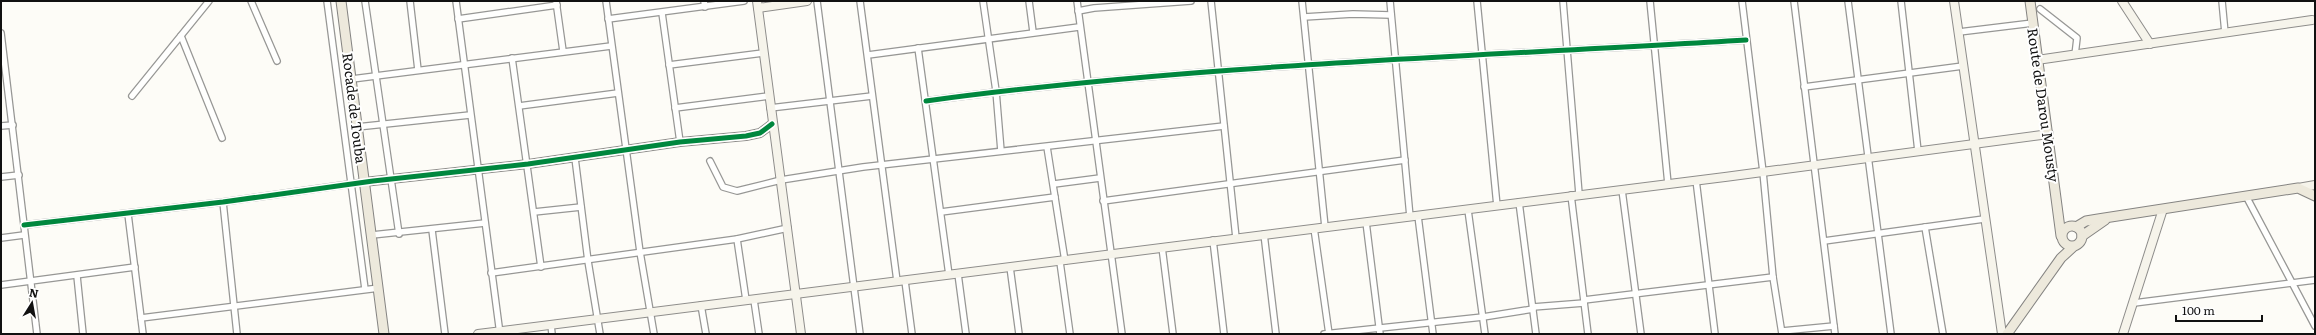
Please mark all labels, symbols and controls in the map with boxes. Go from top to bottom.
street label: Route de Darou Mousty [2023,27,2065,184]
street label: Rocade de Touba [338,51,372,165]
north arrow [12,283,52,323]
text: N [28,283,40,301]
scale bar [2176,297,2262,323]
text: 100 m [2182,301,2215,319]

